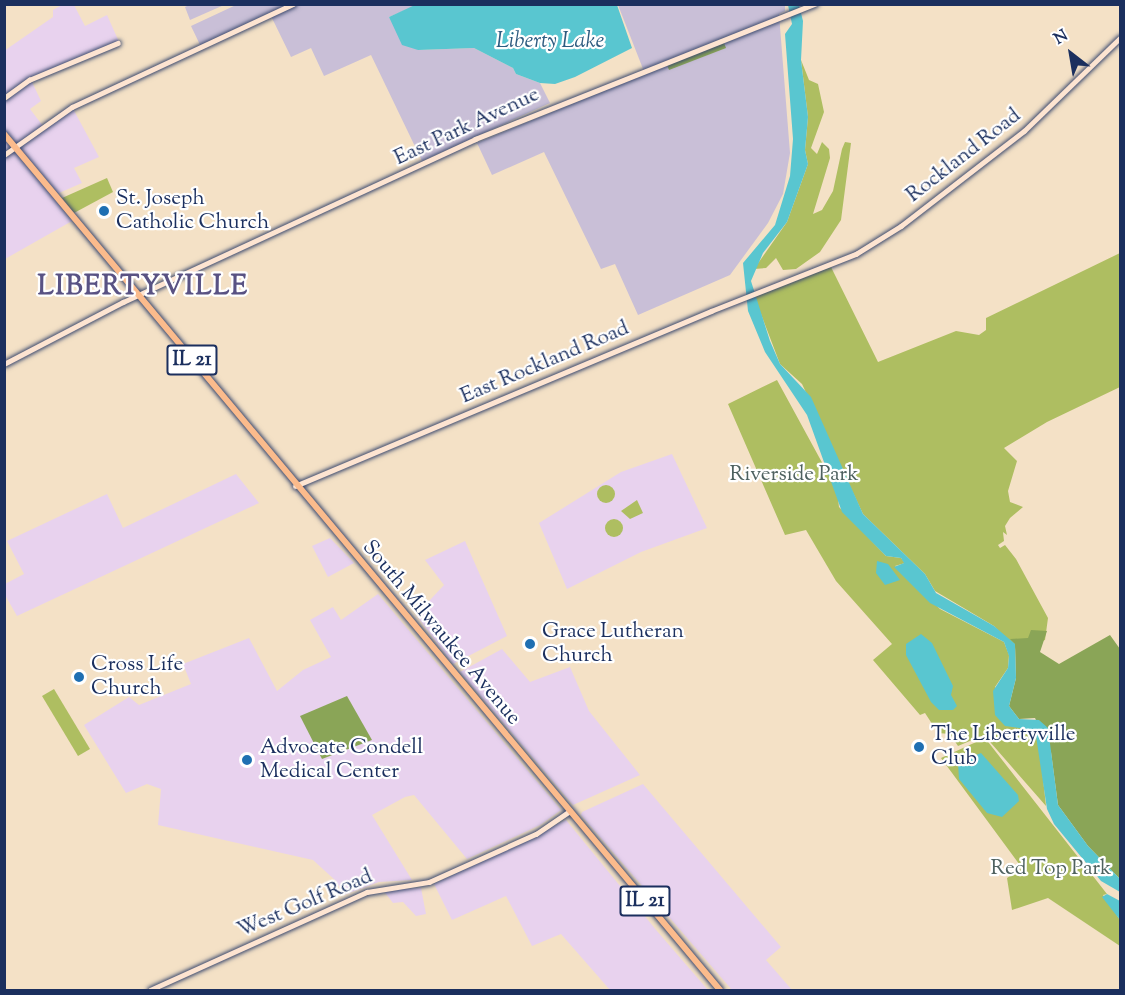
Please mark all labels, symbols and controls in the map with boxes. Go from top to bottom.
north arrow [1041,24,1101,84]
text: N [1050,25,1073,51]
water label: Liberty Lake [496,30,604,56]
street label: East Park Avenue [391,82,543,172]
street label: Rockland Road [902,104,1026,208]
place label: St. Joseph Catholic Church [116,186,269,236]
marker: St. Joseph Catholic Church [97,204,111,218]
district label: LIBERTYVILLE [37,272,249,304]
street label: East Rockland Road [457,316,633,410]
road number: IL 21 [165,343,219,377]
park label: Riverside Park [729,462,859,488]
street label: South Milwaukee Avenue [356,535,526,731]
place label: Grace Lutheran Church [542,619,684,669]
marker: Grace Lutheran Church [523,637,537,651]
place label: Cross Life Church [91,652,183,702]
marker: Cross Life Church [72,670,86,684]
place label: The Libertyville Club [931,722,1076,772]
place label: Advocate Condell Medical Center [260,735,423,785]
marker: The Libertyville Club [912,740,926,754]
marker: Advocate Condell Medical Center [238,751,256,769]
park label: Red Top Park [990,856,1112,882]
street label: West Golf Road [234,864,376,944]
road number: IL 21 [618,884,672,918]

